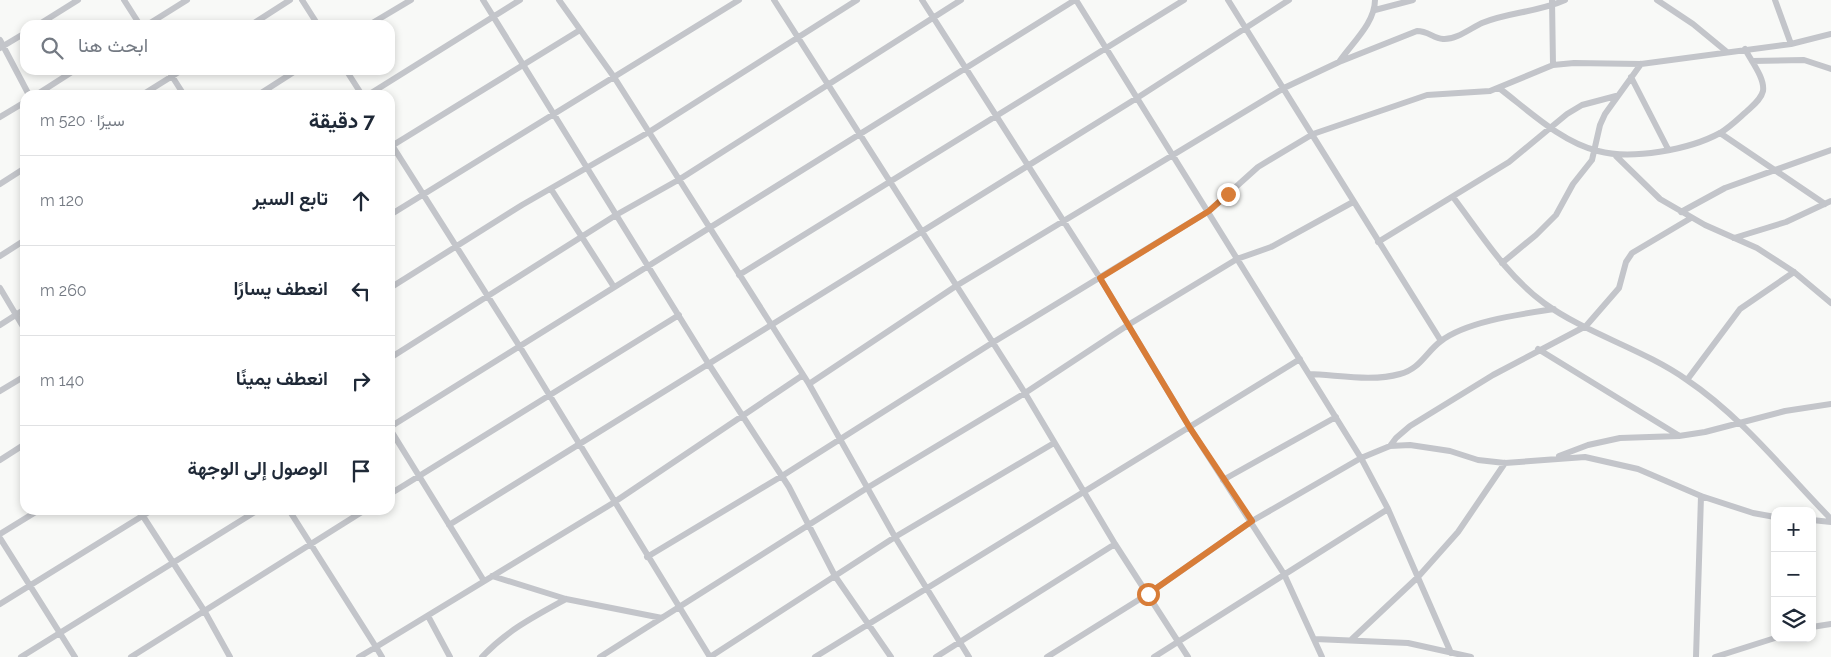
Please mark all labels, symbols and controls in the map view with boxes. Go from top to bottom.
search box [20,20,395,75]
icon: search [38,34,66,62]
text: ابحث هنا [78,34,148,56]
text: 7 دقيقة [309,108,375,133]
text: سيرًا · 520 m [40,111,125,130]
route end [1217,183,1240,206]
text: تابع السير [253,187,328,209]
icon: ahead [347,187,375,215]
text: 120 m [40,191,84,210]
text: انعطف يسارًا [234,277,328,299]
icon: left [347,277,375,305]
text: 260 m [40,281,87,300]
text: انعطف يمينًا [236,367,328,389]
icon: right [347,367,375,395]
text: 140 m [40,371,84,390]
text: الوصول إلى الوجهة [188,457,328,479]
icon: arrive [347,457,375,485]
map controls [1771,507,1816,642]
button: + [1771,507,1816,552]
button: − [1771,552,1816,597]
route start [1137,583,1160,606]
button: layers [1771,597,1816,642]

